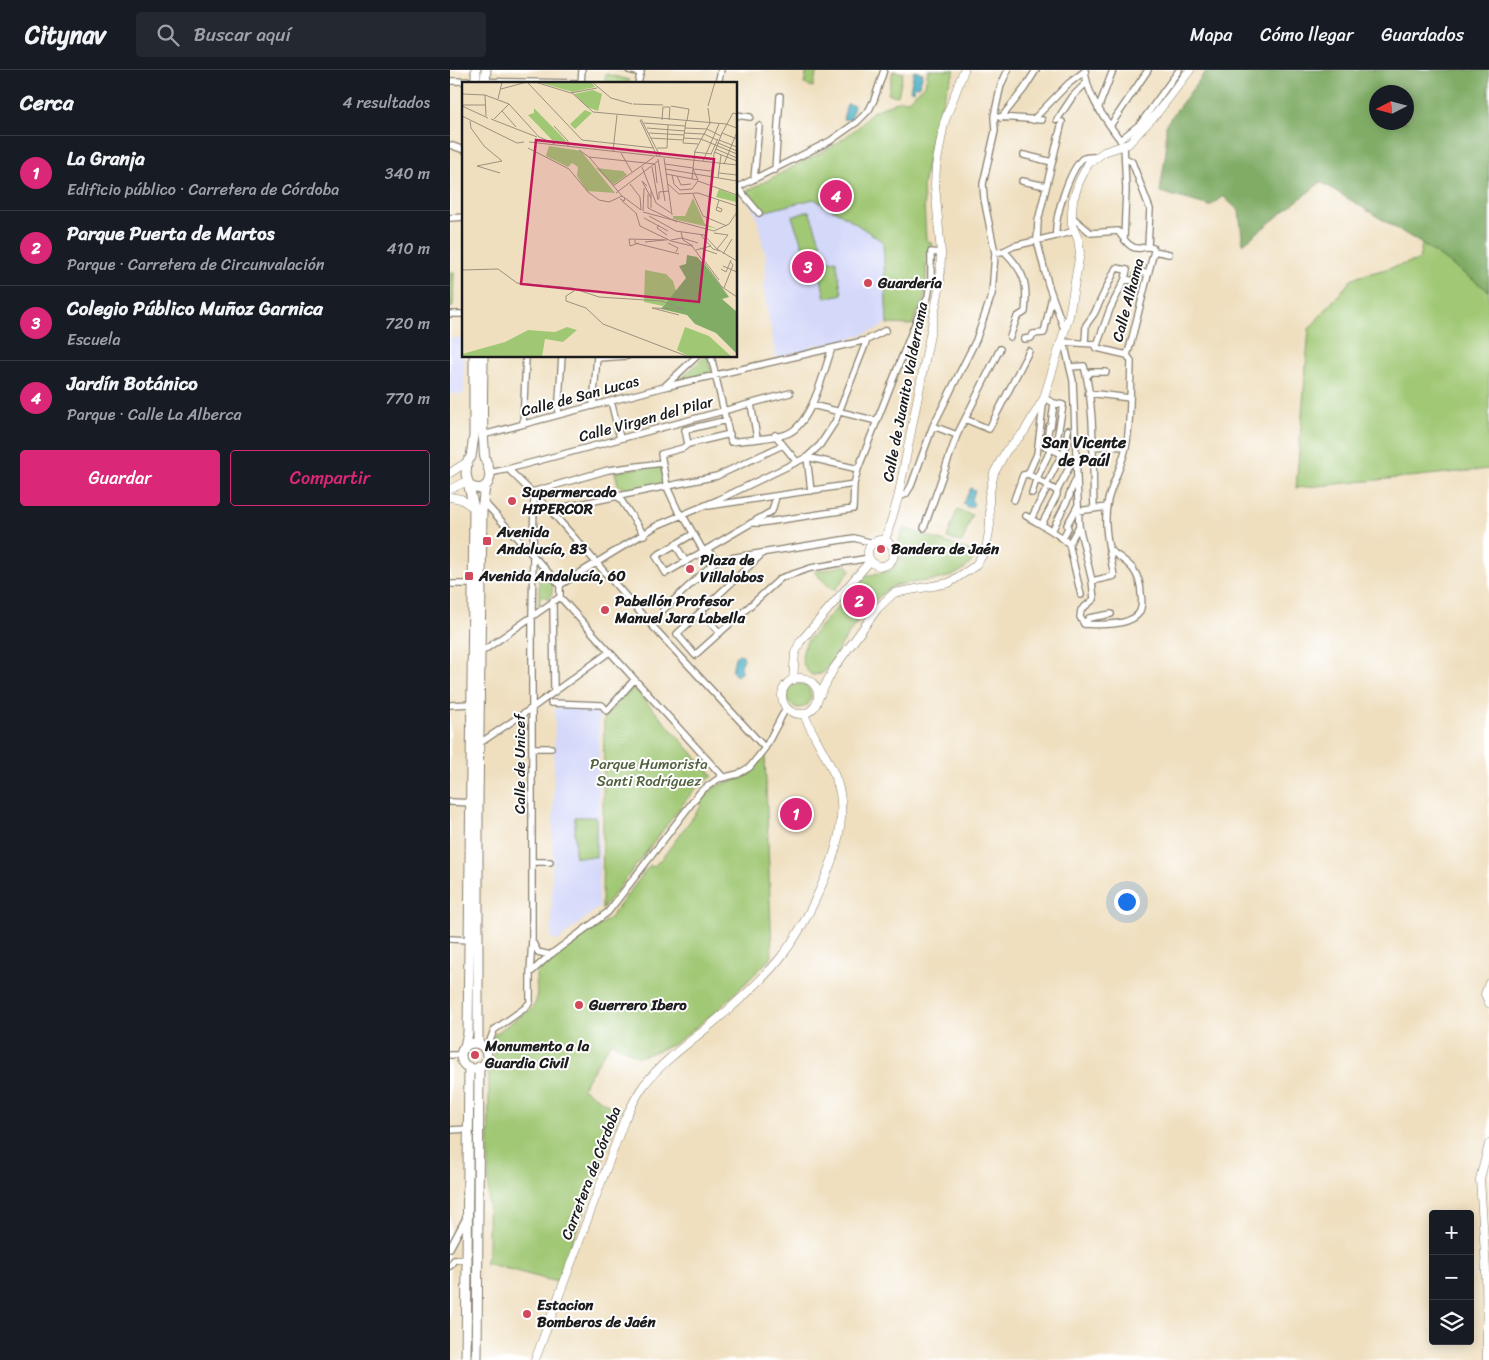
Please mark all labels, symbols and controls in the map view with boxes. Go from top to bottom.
search box [136,12,486,57]
text: Citynav [25,14,106,56]
text: Buscar aquí [194,18,291,51]
text: Mapa [1190,19,1232,51]
text: Cómo llegar [1260,19,1353,51]
text: Guardados [1381,19,1464,51]
icon: search [154,21,182,49]
inset map [462,82,738,358]
text: Cerca [20,84,74,122]
north arrow [1369,85,1414,130]
text: 4 resultados [342,88,430,117]
text: La Granja [67,142,145,175]
text: 1 [33,159,39,188]
text: 340 m [385,159,430,188]
text: Edificio público · Carretera de Córdoba [67,175,339,204]
pin: 4 [820,177,852,215]
text: Parque Puerta de Martos [67,217,275,250]
text: 2 [31,234,41,263]
text: 410 m [387,234,430,263]
pin: 3 [792,248,824,286]
text: Parque · Carretera de Circunvalación [67,250,325,279]
street label: Calle Alhama [1104,255,1152,345]
place label: Guardería [877,270,942,296]
marker: Guardería [862,277,874,289]
text: Colegio Público Muñoz Garnica [67,292,323,325]
street label: Calle de Juanito Valderrama [875,299,935,484]
text: 3 [32,309,40,338]
text: 720 m [385,309,430,338]
text: Escuela [67,325,121,354]
text: Jardín Botánico [67,367,198,400]
street label: Calle de San Lucas [518,368,643,424]
text: 4 [31,384,41,413]
text: 770 m [385,384,430,413]
street label: Calle Virgen del Pilar [576,388,717,449]
text: Parque · Calle La Alberca [67,400,242,429]
district label: San Vicente de Paúl [1041,428,1127,475]
button: Guardar [20,450,220,506]
button: Compartir [230,450,430,506]
place label: Supermercado HIPERCOR [521,479,617,522]
marker: Supermercado HIPERCOR [506,495,518,507]
place label: Avenida Andalucía, 83 [496,519,588,562]
marker: Avenida Andalucía, 83 [481,535,493,547]
place label: Bandera de Jaén [891,536,1000,562]
marker: Bandera de Jaén [875,543,887,555]
place label: Plaza de Villalobos [700,547,765,590]
place label: Avenida Andalucía, 60 [478,563,626,589]
marker: Plaza de Villalobos [684,563,696,575]
marker: Avenida Andalucía, 60 [463,570,475,582]
pin: 2 [843,582,875,620]
place label: Pabellón Profesor Manuel Jara Labella [614,588,745,631]
marker: Pabellón Profesor Manuel Jara Labella [599,604,611,616]
street label: Calle de Unicef [507,713,533,814]
park label: Parque Humorista Santi Rodríguez [590,751,708,794]
pin: 1 [780,795,812,833]
your location [1114,889,1140,915]
place label: Guerrero Ibero [588,992,687,1018]
marker: Guerrero Ibero [573,999,585,1011]
place label: Monumento a la Guardia Civil [484,1033,590,1076]
marker: Monumento a la Guardia Civil [469,1049,481,1061]
street label: Carretera de Córdoba [554,1102,629,1244]
map controls [1429,1210,1474,1345]
button: + [1429,1210,1474,1255]
button: − [1429,1255,1474,1300]
place label: Estacion Bomberos de Jaén [537,1292,656,1335]
button: layers [1429,1300,1474,1345]
marker: Estacion Bomberos de Jaén [521,1308,533,1320]

